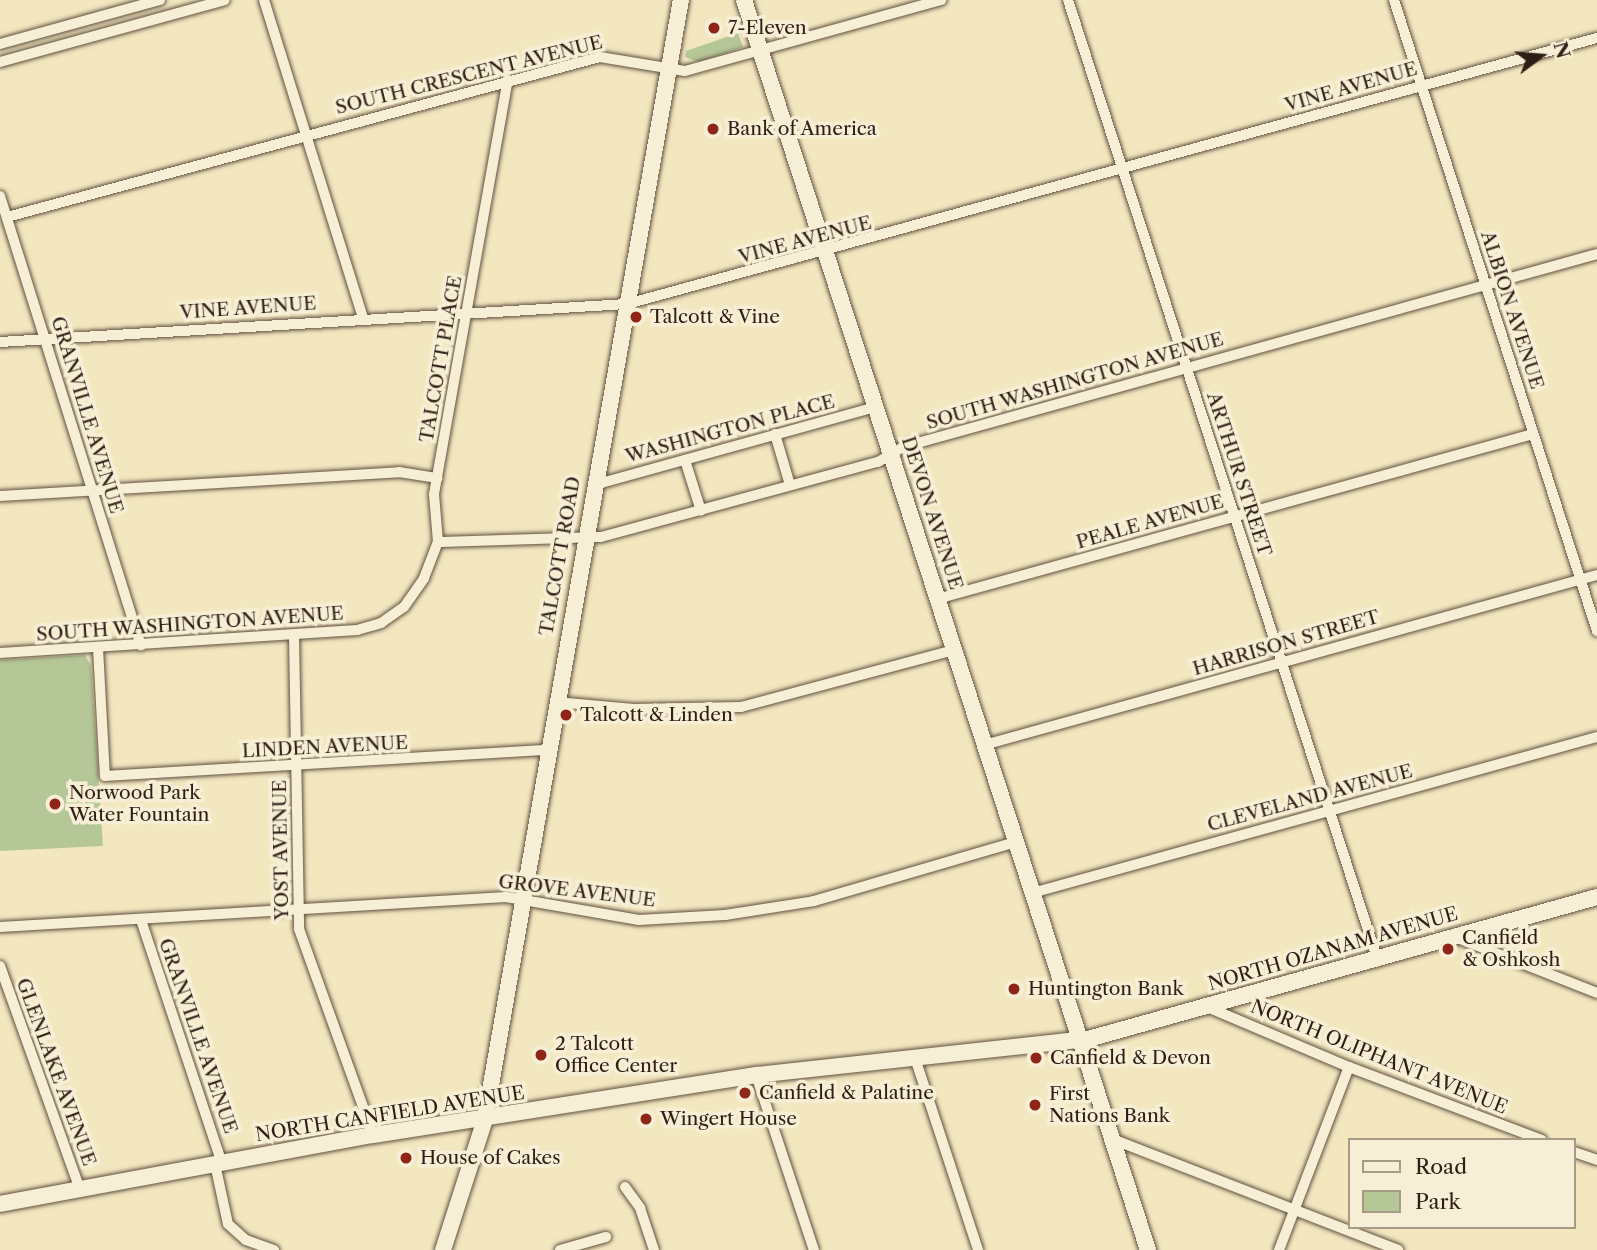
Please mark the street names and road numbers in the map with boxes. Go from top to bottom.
street label: SOUTH CRESCENT AVENUE [332,31,606,119]
street label: VINE AVENUE [1282,57,1420,117]
street label: VINE AVENUE [736,211,874,269]
street label: ALBION AVENUE [1476,228,1548,392]
street label: TALCOTT PLACE [415,274,467,444]
street label: VINE AVENUE [179,292,317,324]
street label: GRANVILLE AVENUE [46,313,128,517]
street label: SOUTH WASHINGTON AVENUE [923,327,1227,435]
street label: ARTHUR STREET [1202,389,1276,559]
street label: WASHINGTON PLACE [623,390,837,468]
street label: DEVON AVENUE [896,433,968,593]
street label: TALCOTT ROAD [535,474,585,638]
street label: PEALE AVENUE [1073,490,1227,554]
street label: SOUTH WASHINGTON AVENUE [35,602,345,646]
street label: HARRISON STREET [1190,605,1382,681]
street label: LINDEN AVENUE [241,731,409,763]
street label: CLEVELAND AVENUE [1204,759,1416,837]
street label: YOST AVENUE [268,779,294,921]
street label: GROVE AVENUE [497,870,657,912]
street label: NORTH OZANAM AVENUE [1205,902,1461,996]
street label: GRANVILLE AVENUE [154,935,242,1137]
street label: GLENLAKE AVENUE [11,975,101,1169]
street label: NORTH OLIPHANT AVENUE [1247,995,1511,1119]
street label: NORTH CANFIELD AVENUE [253,1081,527,1147]

